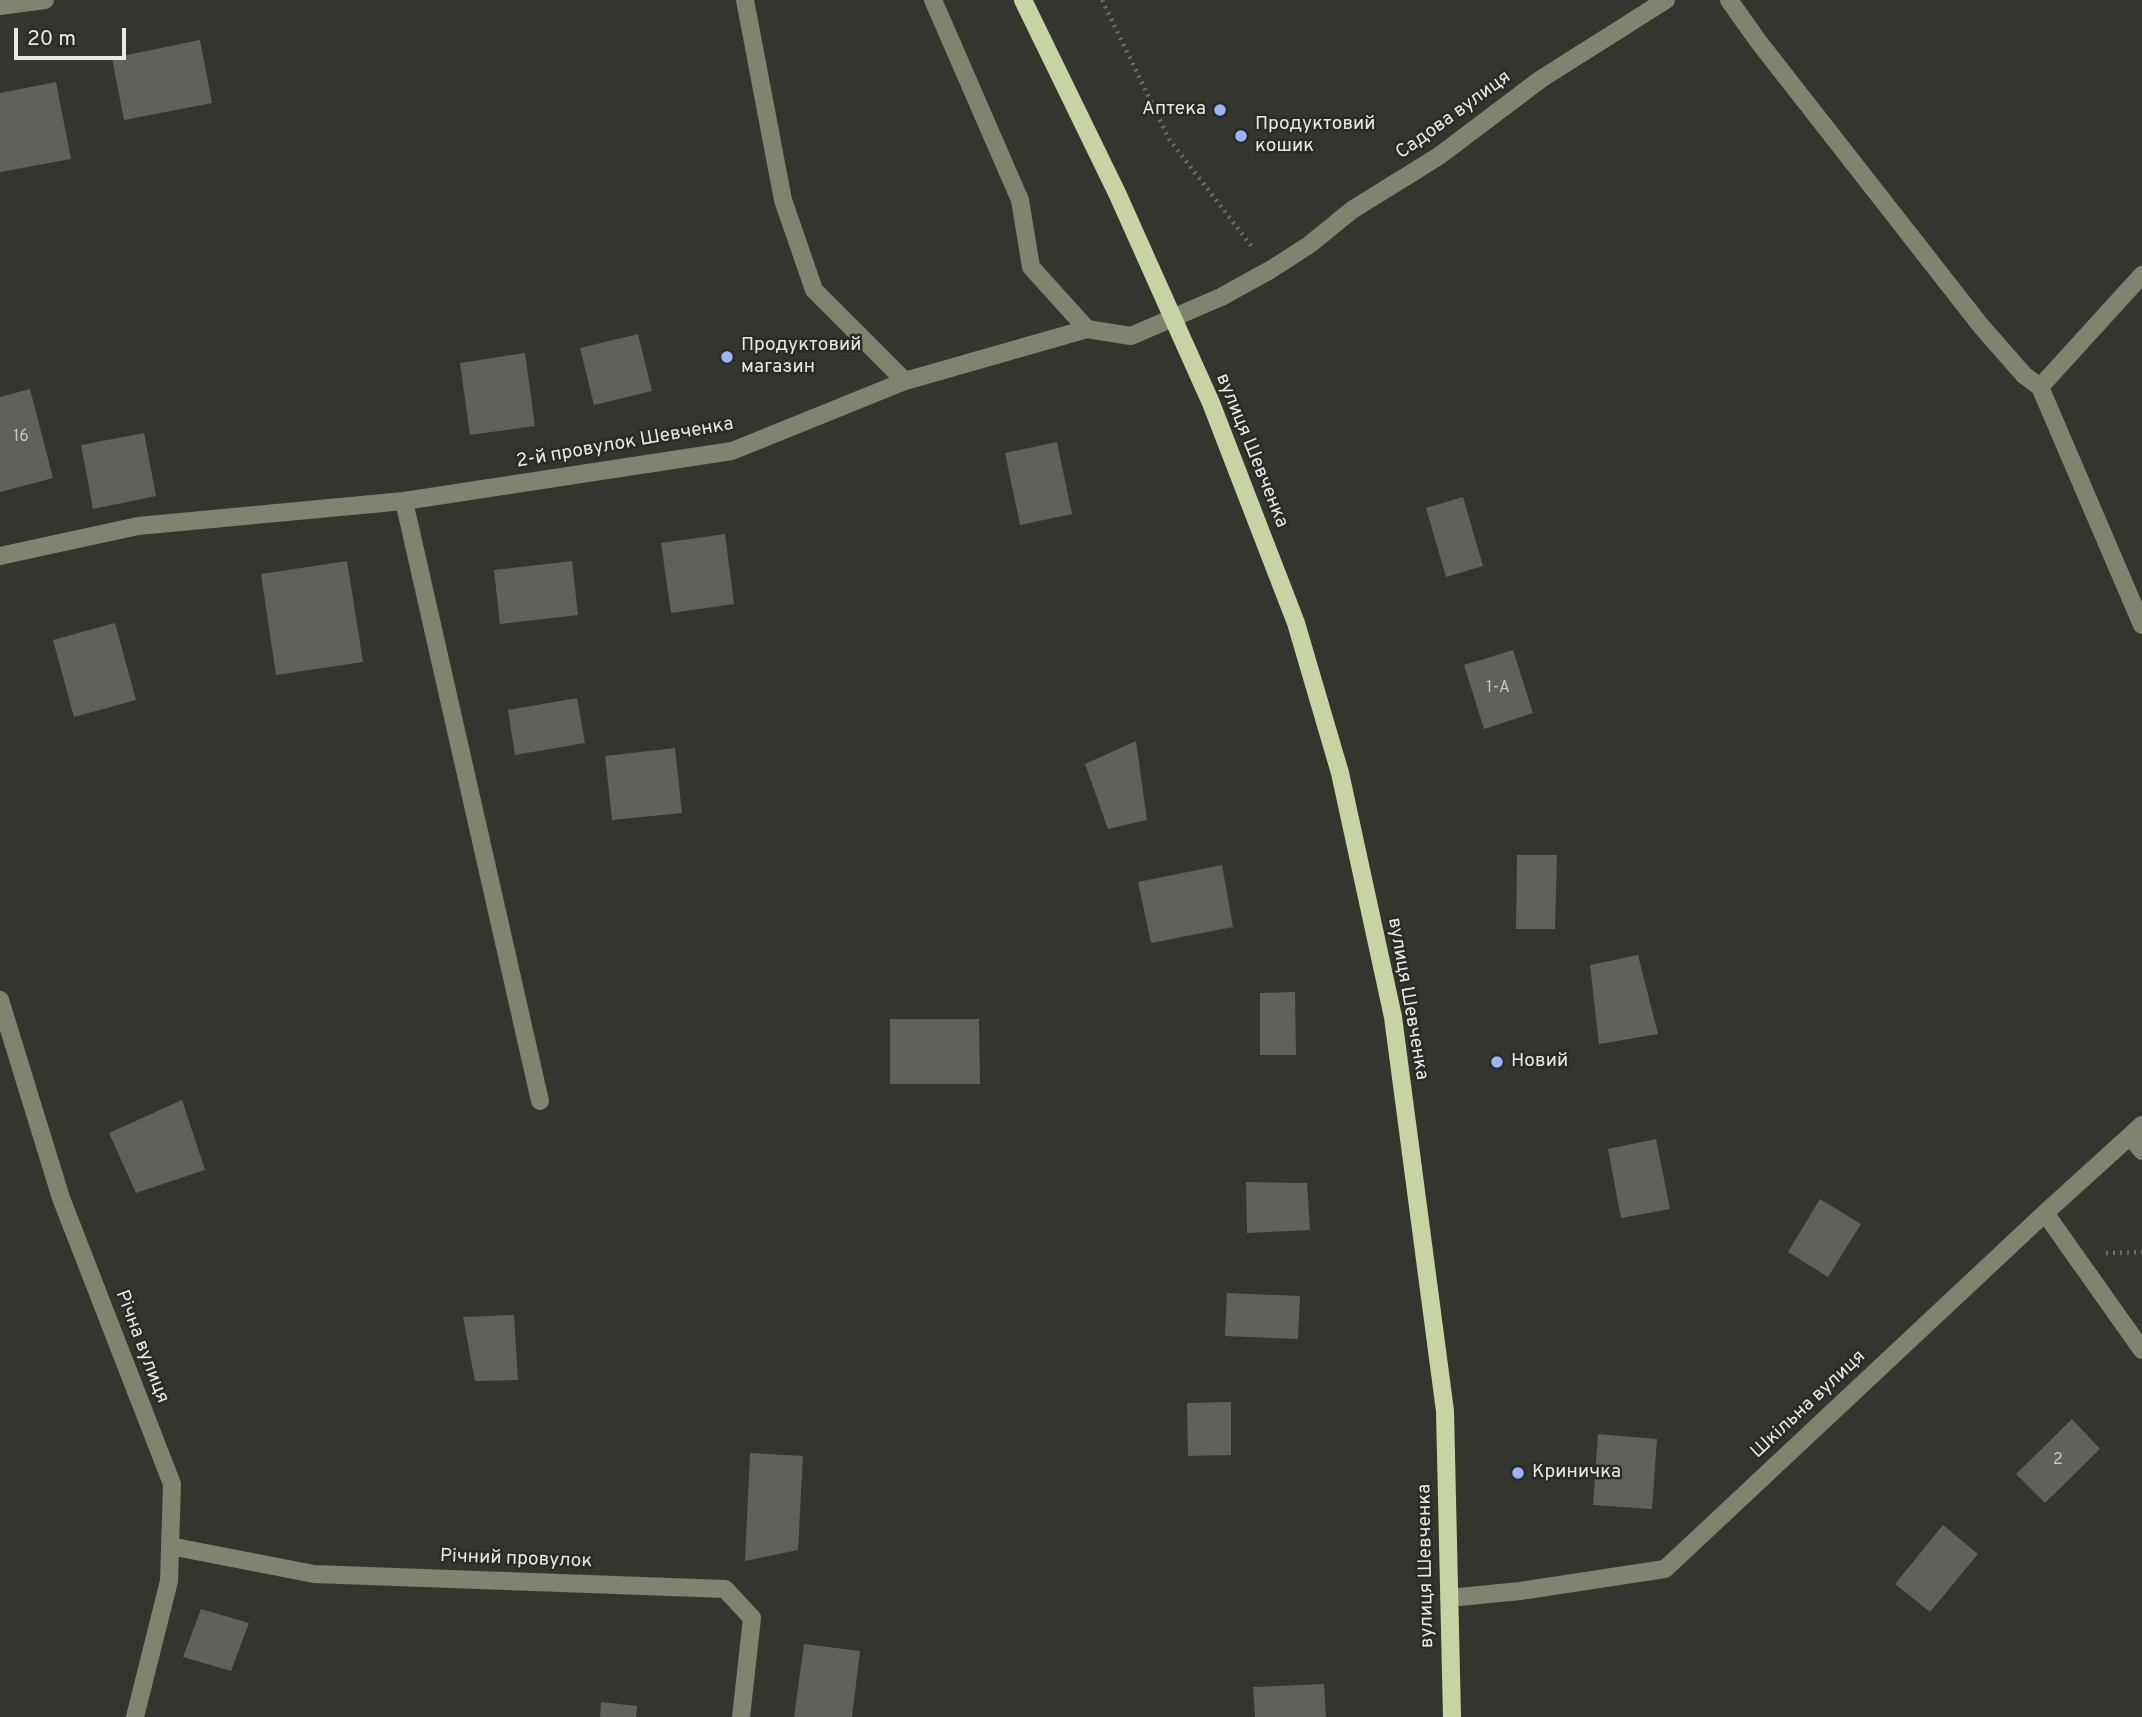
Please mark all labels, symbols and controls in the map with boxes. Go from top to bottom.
scale bar [18,14,130,58]
text: 20 m [27,26,76,53]
street label: Садова вулиця [1392,67,1516,165]
place label: Аптека [1142,99,1206,121]
marker: Аптека [1212,102,1228,118]
place label: Продуктовий кошик [1255,114,1375,158]
marker: Продуктовий кошик [1233,128,1249,144]
place label: Продуктовий магазин [741,335,861,379]
marker: Продуктовий магазин [719,349,735,365]
street label: вулиця Шевченка [1210,371,1292,531]
street label: 2-й провулок Шевченка [515,414,735,474]
house number: 16 [13,428,29,448]
house number: 1-А [1486,679,1510,699]
street label: вулиця Шевченка [1382,916,1432,1082]
place label: Новий [1511,1051,1568,1073]
marker: Новий [1489,1054,1505,1070]
street label: Річна вулиця [109,1287,173,1407]
street label: Шкільна вулиця [1747,1346,1871,1464]
house number: 2 [2053,1451,2063,1471]
place label: Криничка [1532,1462,1621,1484]
marker: Криничка [1510,1465,1526,1481]
street label: вулиця Шевченка [1414,1484,1440,1648]
street label: Річний провулок [439,1546,593,1574]

